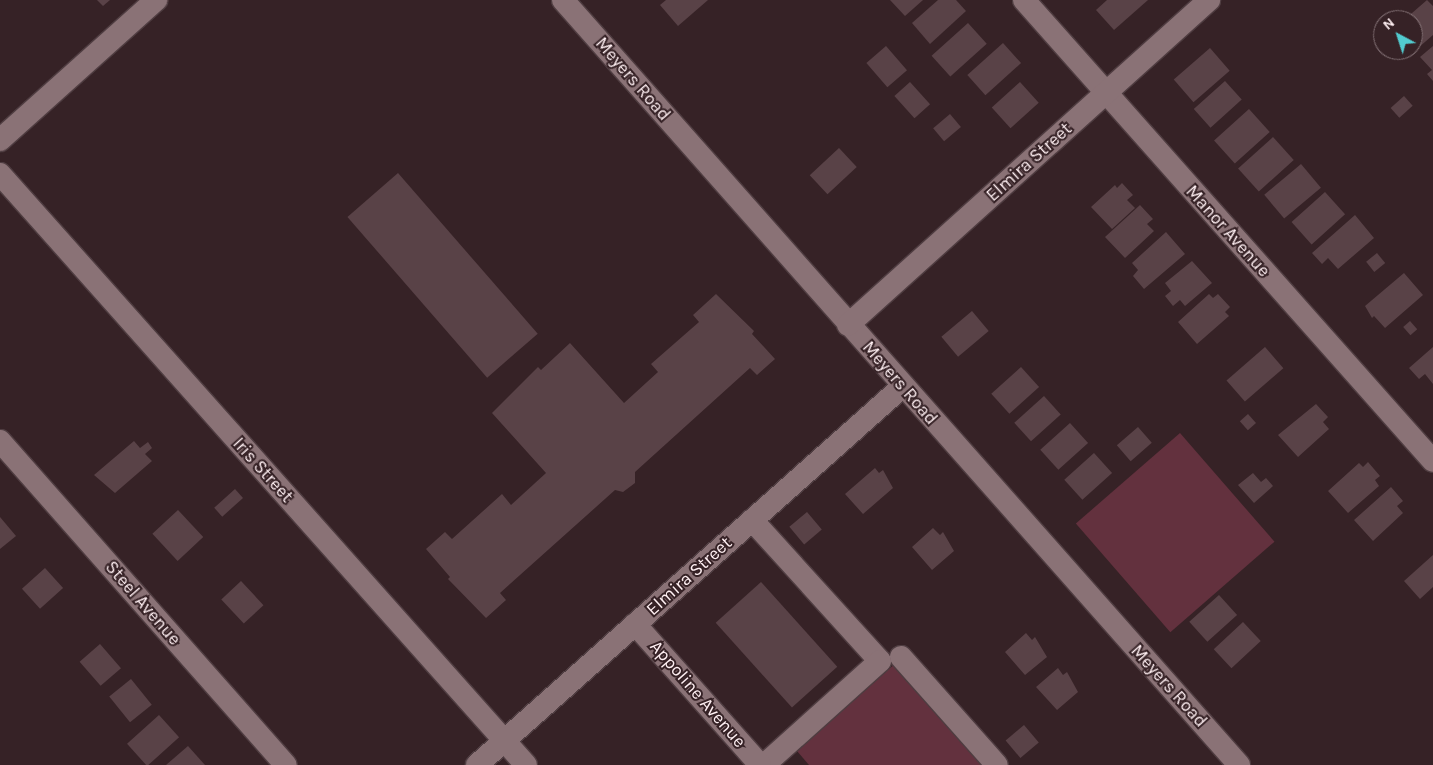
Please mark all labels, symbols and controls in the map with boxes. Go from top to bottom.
north arrow [1373,10,1423,60]
text: N [1379,14,1398,34]
street label: Meyers Road [591,33,675,125]
street label: Elmira Street [982,118,1076,206]
street label: Manor Avenue [1181,181,1275,281]
street label: Meyers Road [858,337,942,429]
street label: Iris Street [228,433,298,507]
street label: Elmira Street [642,532,736,620]
street label: Steel Avenue [101,556,185,650]
street label: Appoline Avenue [645,636,751,752]
street label: Meyers Road [1126,640,1212,732]

